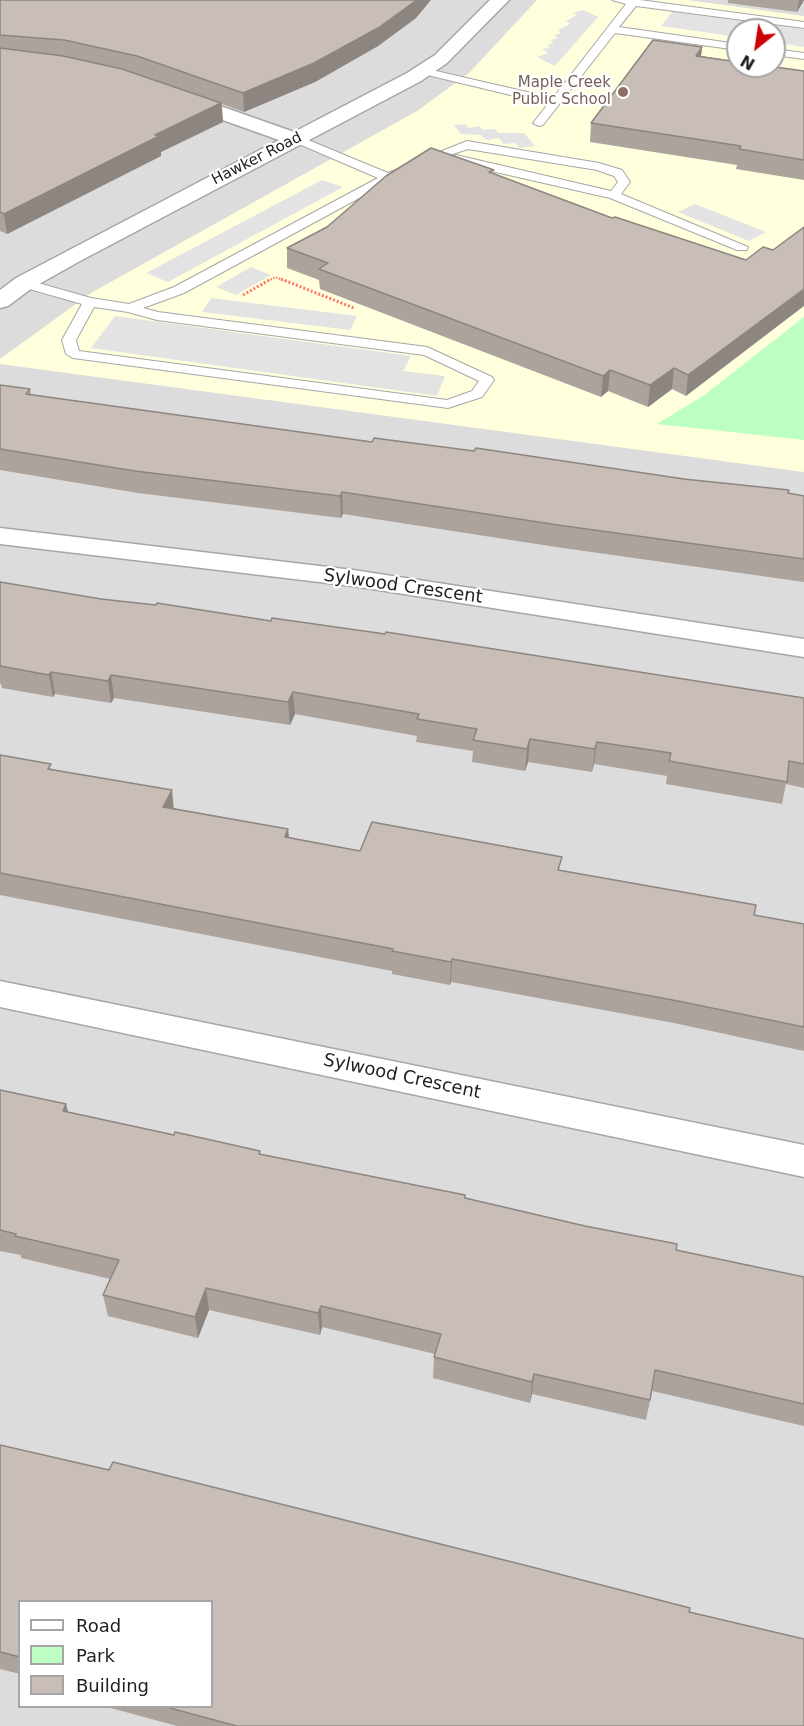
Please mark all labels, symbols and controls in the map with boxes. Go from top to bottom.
north arrow [726,18,786,78]
text: N [737,51,758,74]
place label: Maple Creek Public School [512,74,611,109]
marker: Maple Creek Public School [616,85,630,99]
street label: Hawker Road [209,129,305,189]
street label: Sylwood Crescent [322,565,484,609]
street label: Sylwood Crescent [321,1050,483,1104]
legend [18,1600,213,1708]
text: Road [76,1615,121,1636]
text: Park [76,1645,115,1666]
text: Building [76,1675,149,1696]

